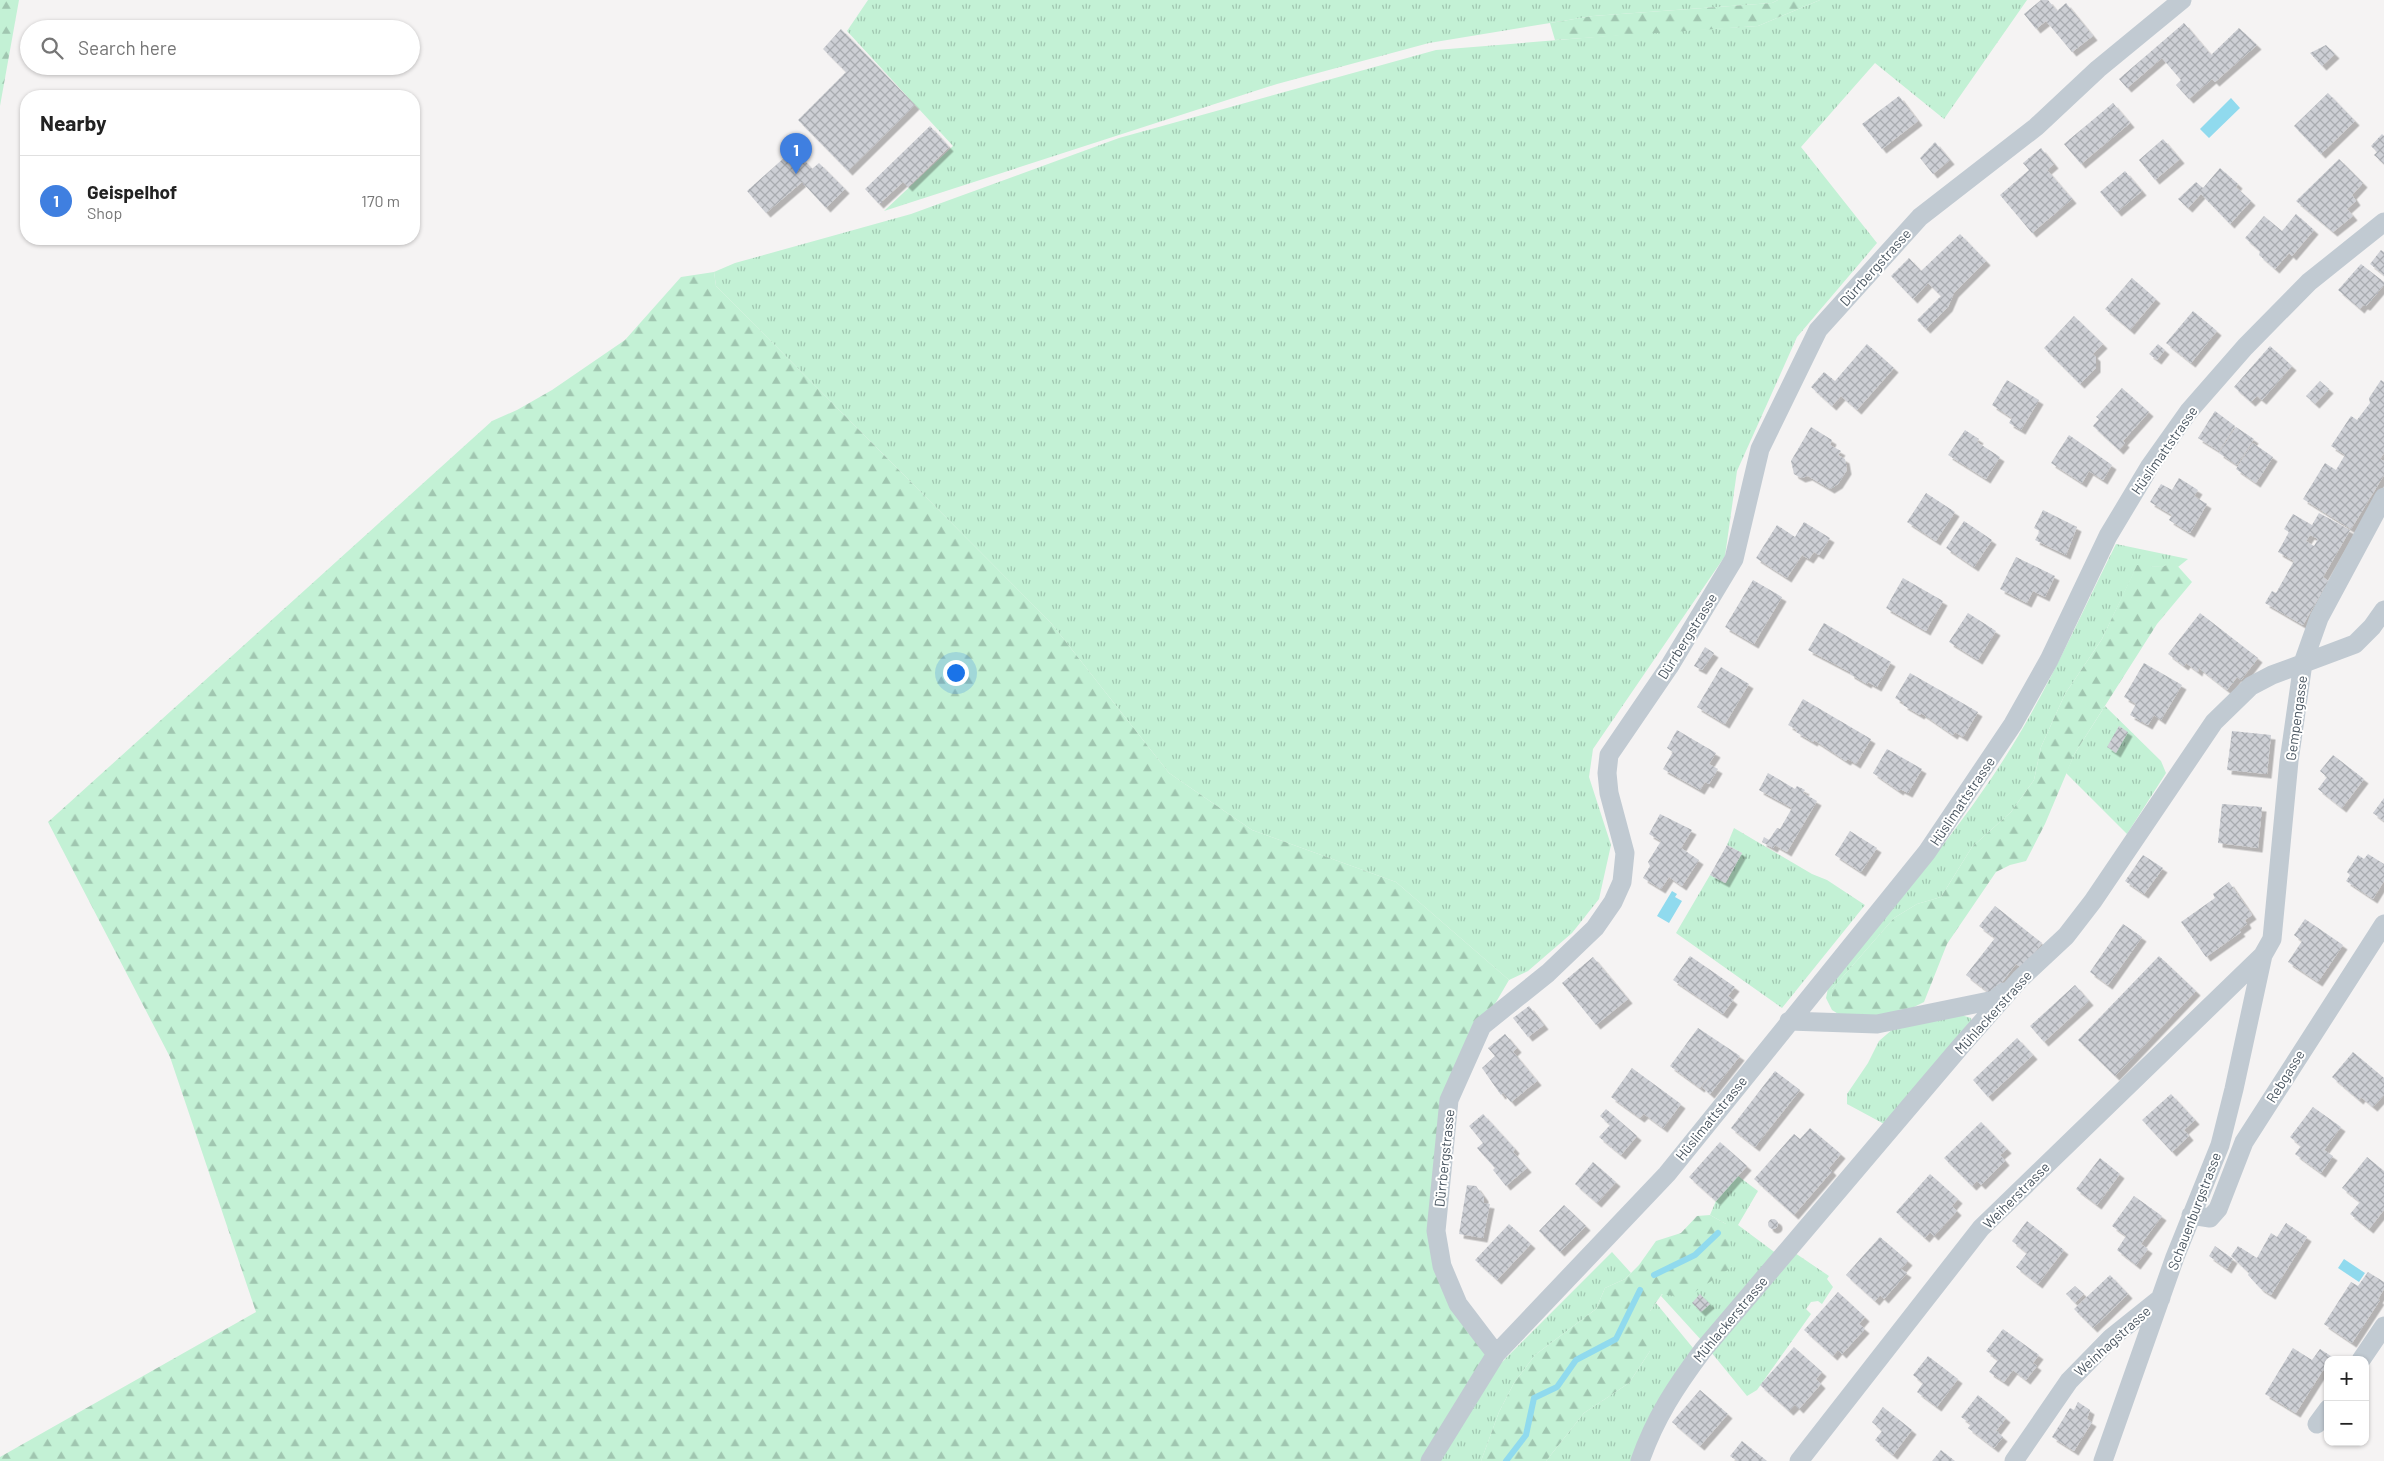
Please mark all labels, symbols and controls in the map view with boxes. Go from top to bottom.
search box [20,20,420,75]
icon: search [38,34,66,62]
text: Search here [78,36,177,59]
text: Nearby [40,110,106,135]
pin: 1 [780,133,812,174]
text: Geispelhof [87,180,177,203]
text: 1 [53,191,59,210]
text: 170 m [361,191,400,210]
text: Shop [87,203,122,222]
street label: Dürrbergstrasse [1836,225,1914,309]
street label: Hüslimattstrasse [2127,403,2201,497]
street label: Dürrbergstrasse [1654,590,1720,682]
your location [943,660,969,686]
street label: Gempengasse [2282,674,2310,762]
street label: Hüslimattstrasse [1926,753,1998,849]
street label: Mühlackerstrasse [1951,967,2035,1057]
street label: Rebgasse [2262,1046,2308,1106]
street label: Hüslimattstrasse [1672,1072,1750,1164]
street label: Dürrbergstrasse [1430,1108,1458,1208]
street label: Schauenburgstrasse [2164,1150,2224,1272]
street label: Weiherstrasse [1979,1158,2053,1232]
street label: Mühlackerstrasse [1689,1273,1771,1365]
street label: Weinhagstrasse [2070,1302,2154,1380]
map controls [2324,1356,2369,1446]
button: + [2324,1356,2369,1401]
button: − [2324,1401,2369,1446]

